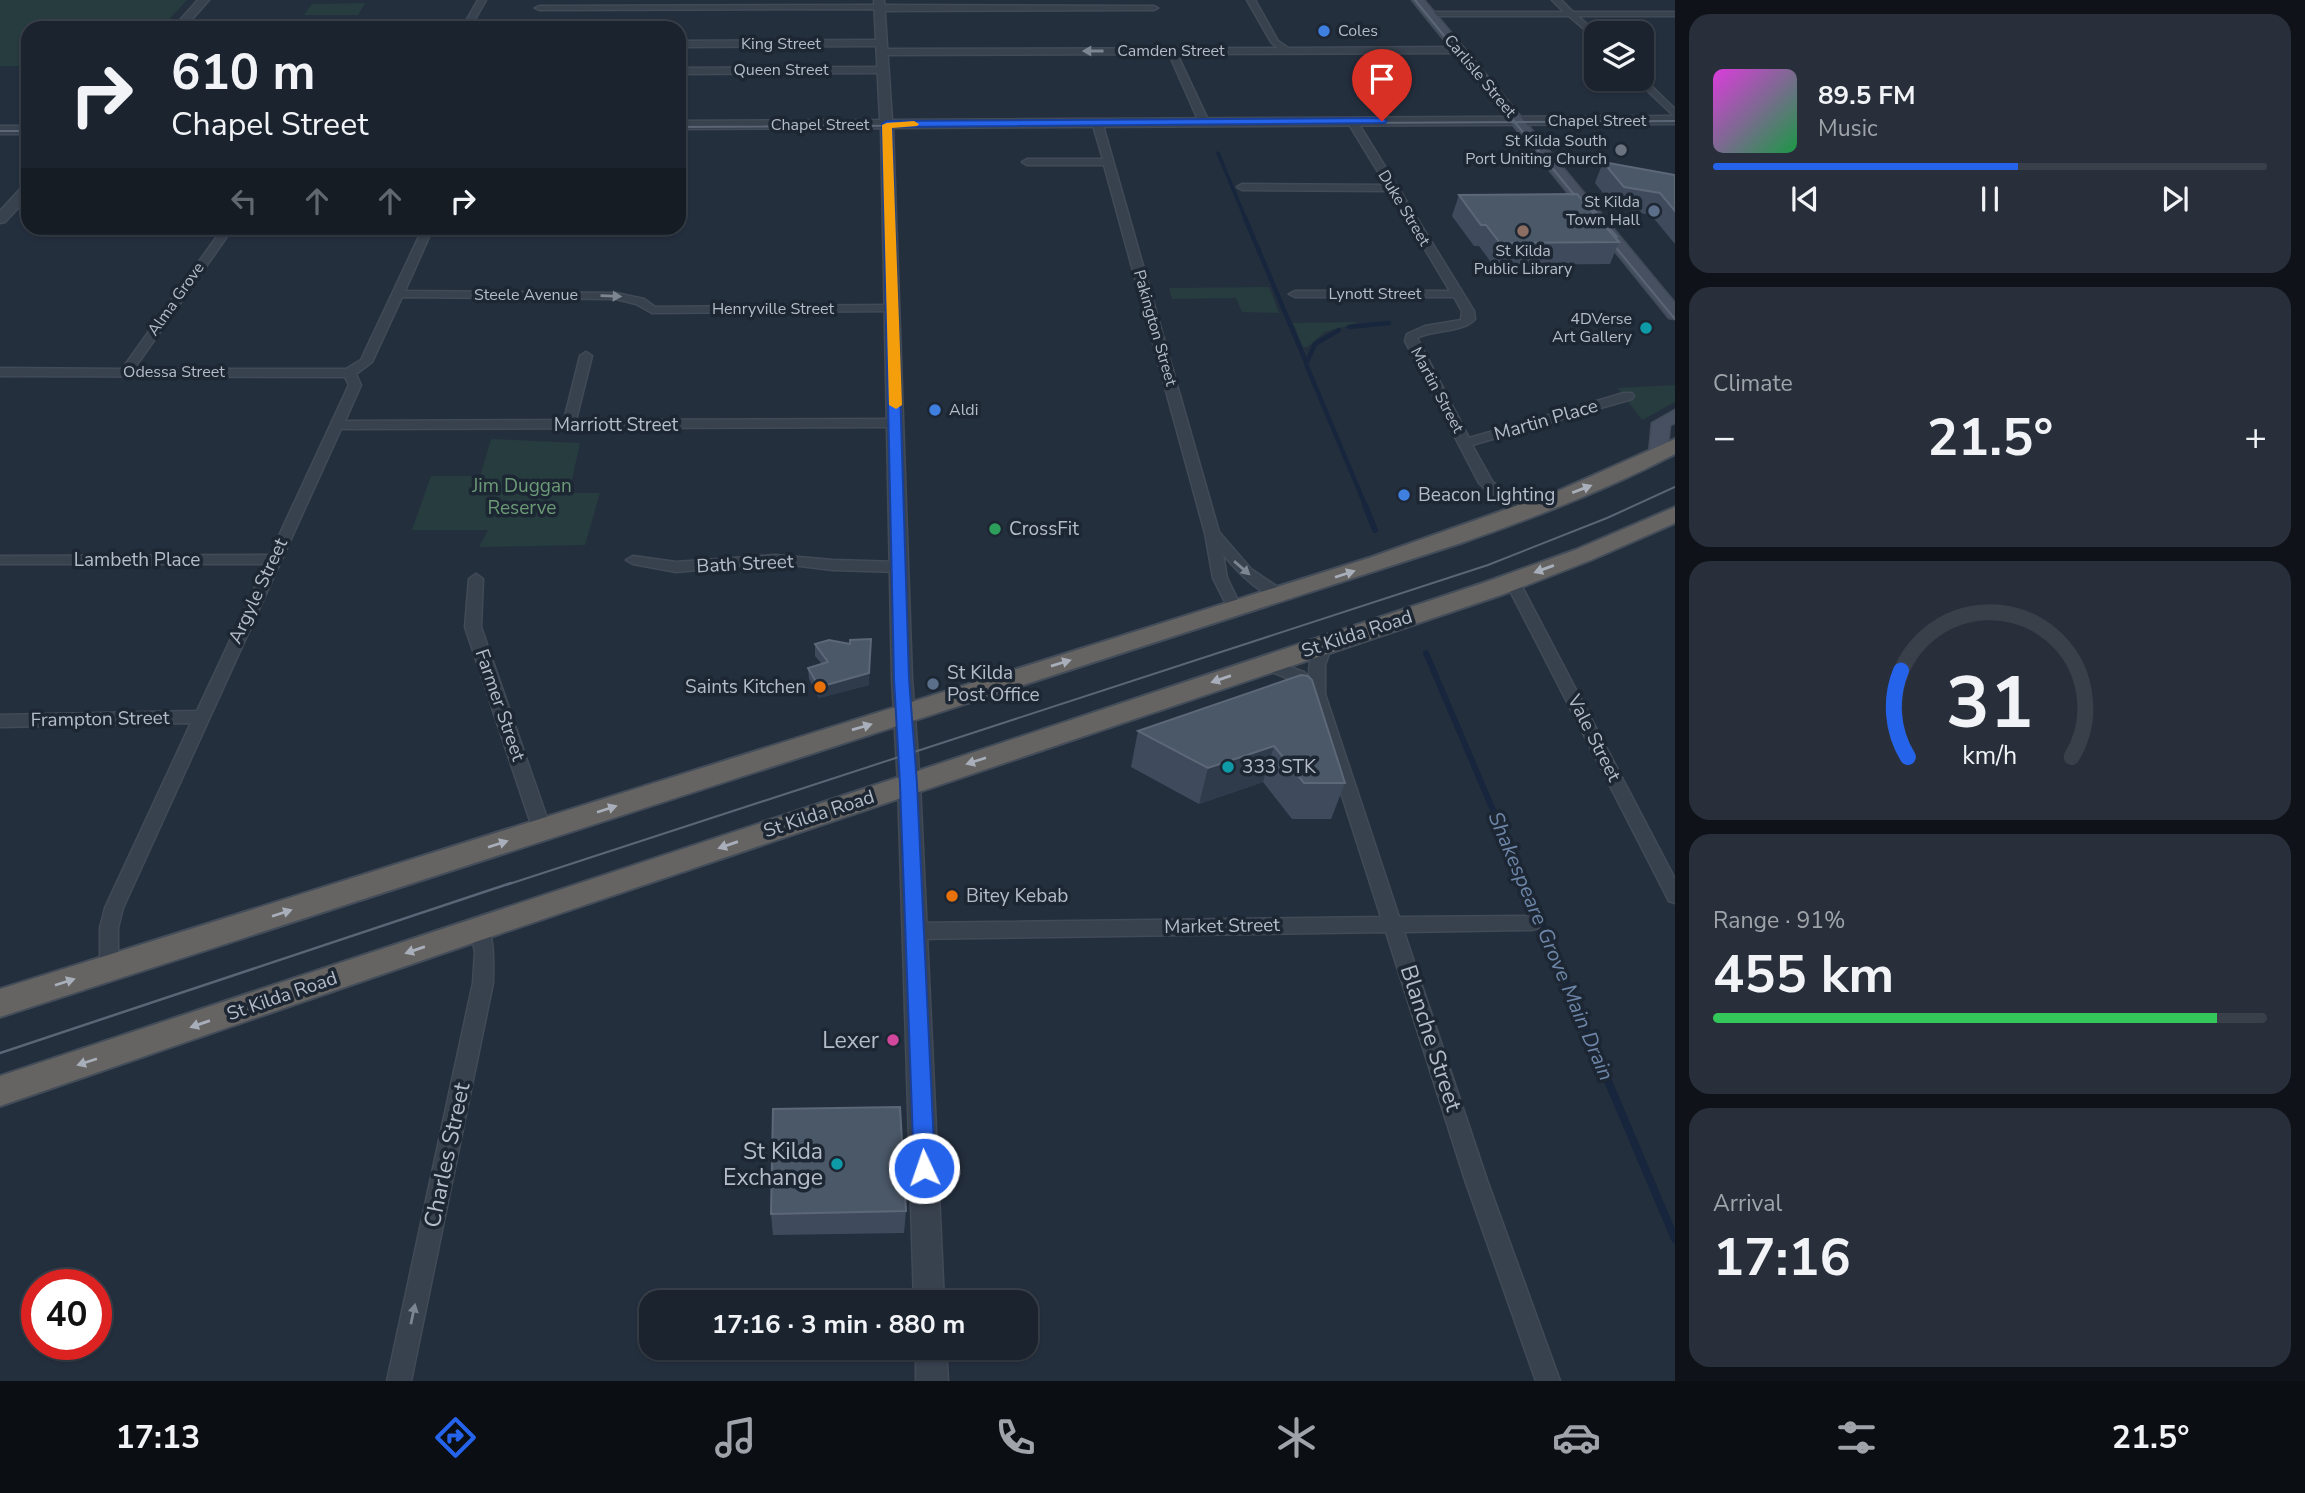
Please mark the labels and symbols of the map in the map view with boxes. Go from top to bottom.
place label: Coles [1338,20,1378,42]
marker: Coles [1316,23,1332,39]
street label: Carlisle Street [1439,30,1521,122]
street label: King Street [741,33,821,55]
street label: Camden Street [1117,40,1225,62]
one-way arrow [1082,45,1104,57]
pin [1352,49,1412,121]
street label: Queen Street [733,59,829,81]
street label: Chapel Street [1548,110,1647,132]
street label: Chapel Street [771,114,870,136]
place label: St Kilda South Port Uniting Church [1465,130,1607,170]
marker: St Kilda South Port Uniting Church [1613,142,1629,158]
street label: Duke Street [1373,166,1436,250]
place label: St Kilda Town Hall [1566,191,1640,231]
marker: St Kilda Town Hall [1646,203,1662,219]
marker: St Kilda Public Library [1515,223,1531,239]
place label: St Kilda Public Library [1474,240,1573,280]
street label: Alma Grove [143,258,209,340]
street label: Pakington Street [1128,267,1182,389]
street label: Lynott Street [1329,283,1422,305]
street label: Steele Avenue [474,284,578,306]
one-way arrow [601,291,623,302]
street label: Henryville Street [712,298,834,320]
place label: 4DVerse Art Gallery [1552,308,1633,348]
marker: 4DVerse Art Gallery [1638,320,1654,336]
street label: Martin Street [1405,343,1469,437]
street label: Odessa Street [123,361,225,383]
street label: Martin Place [1491,393,1601,447]
place label: Aldi [949,399,978,421]
marker: Aldi [927,402,943,418]
street label: Marriott Street [554,412,679,438]
park label: Jim Duggan Reserve [471,473,572,521]
place label: Beacon Lighting [1418,482,1556,508]
one-way arrow [1572,483,1593,494]
marker: Beacon Lighting [1396,487,1412,503]
place label: CrossFit [1009,516,1079,542]
marker: CrossFit [987,521,1003,537]
street label: Argyle Street [222,534,294,648]
street label: Lambeth Place [74,547,200,573]
street label: Bath Street [696,548,794,580]
one-way arrow [1234,560,1251,575]
one-way arrow [1534,564,1555,575]
one-way arrow [1335,568,1356,579]
street label: St Kilda Road [1298,604,1416,664]
street label: Farmer Street [469,646,531,765]
one-way arrow [1051,658,1072,668]
place label: St Kilda Post Office [947,660,1040,708]
place label: Saints Kitchen [685,674,806,700]
one-way arrow [1210,674,1231,685]
marker: St Kilda Post Office [925,676,941,692]
marker: Saints Kitchen [812,679,828,695]
street label: Vale Street [1561,689,1627,786]
street label: Frampton Street [30,705,170,733]
one-way arrow [851,721,873,732]
place label: 333 STK [1242,754,1317,780]
one-way arrow [966,757,987,767]
marker: 333 STK [1220,759,1236,775]
street label: St Kilda Road [760,784,878,844]
one-way arrow [597,803,618,814]
water label: Shakespeare Grove Main Drain [1482,807,1620,1085]
one-way arrow [488,838,509,848]
one-way arrow [717,840,738,850]
place label: Bitey Kebab [966,883,1068,909]
marker: Bitey Kebab [944,888,960,904]
one-way arrow [271,907,292,917]
street label: Market Street [1164,912,1280,940]
one-way arrow [404,945,425,956]
street label: Blanche Street [1393,961,1470,1116]
street label: St Kilda Road [223,965,341,1027]
one-way arrow [55,976,76,987]
one-way arrow [189,1019,210,1030]
place label: Lexer [822,1025,880,1056]
marker: Lexer [885,1032,901,1048]
one-way arrow [76,1057,97,1068]
street label: Charles Street [416,1079,478,1230]
position arrow [887,1131,961,1205]
place label: St Kilda Exchange [723,1136,823,1193]
marker: St Kilda Exchange [829,1156,845,1172]
speed limit sign: 40 [21,1269,112,1360]
one-way arrow [408,1303,419,1325]

